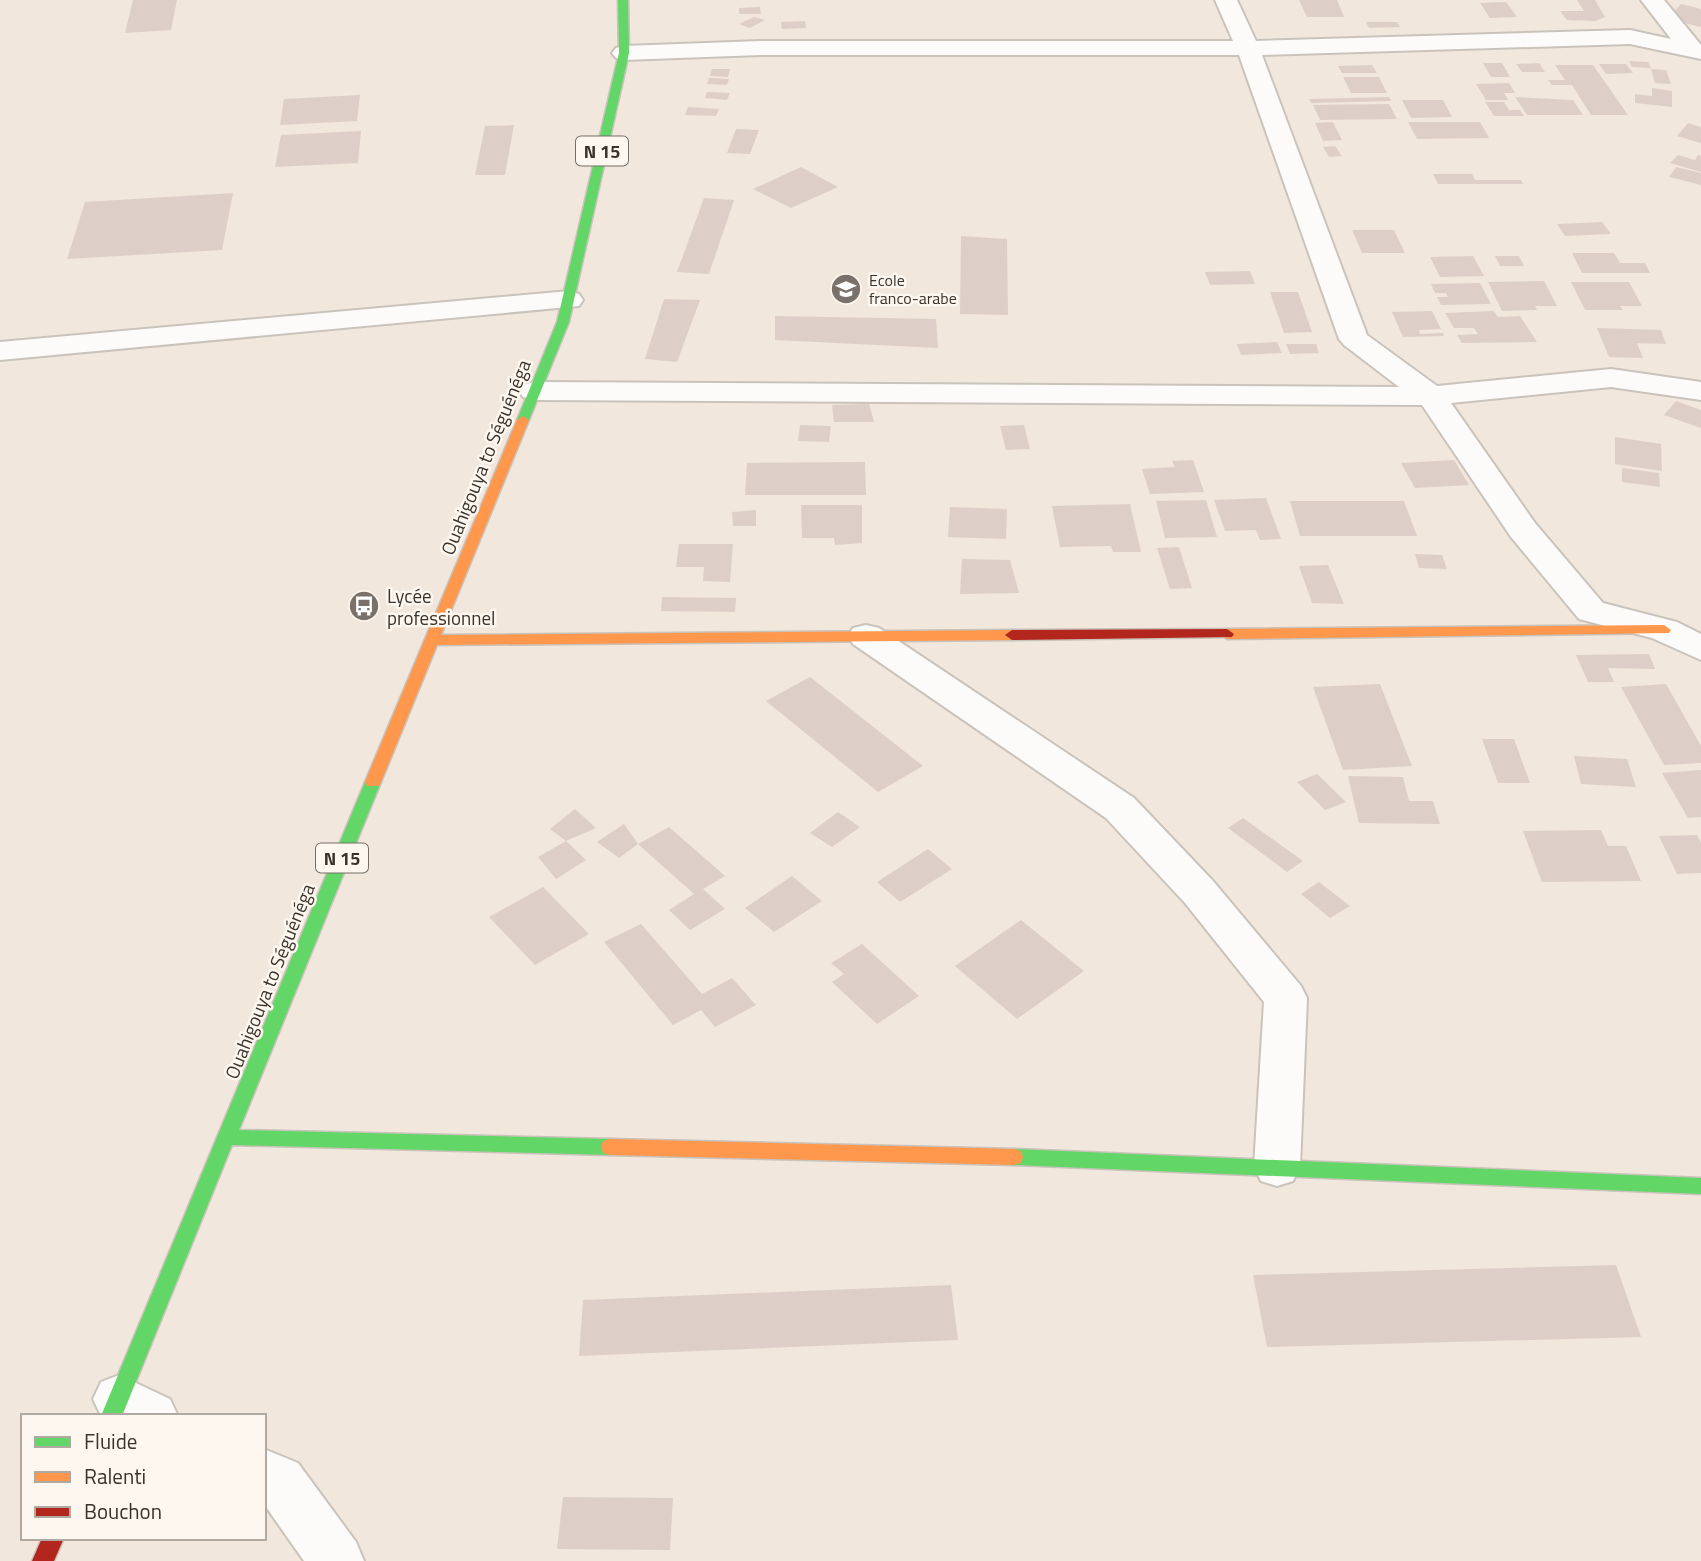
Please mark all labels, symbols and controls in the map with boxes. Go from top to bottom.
road number: N 15 [576,136,628,166]
place label: Ecole franco-arabe [869,268,957,310]
school or university icon: Ecole franco-arabe [829,272,863,306]
street label: Ouahigouya to Séguénéga [433,355,538,559]
place label: Lycée professionnel [387,581,495,632]
bus stop icon: Lycée professionnel [347,589,381,623]
road number: N 15 [316,844,368,872]
street label: Ouahigouya to Séguénéga [217,879,322,1083]
legend [21,1414,266,1540]
text: Fluide [84,1425,137,1457]
text: Ralenti [84,1460,146,1492]
text: Bouchon [84,1495,162,1527]

